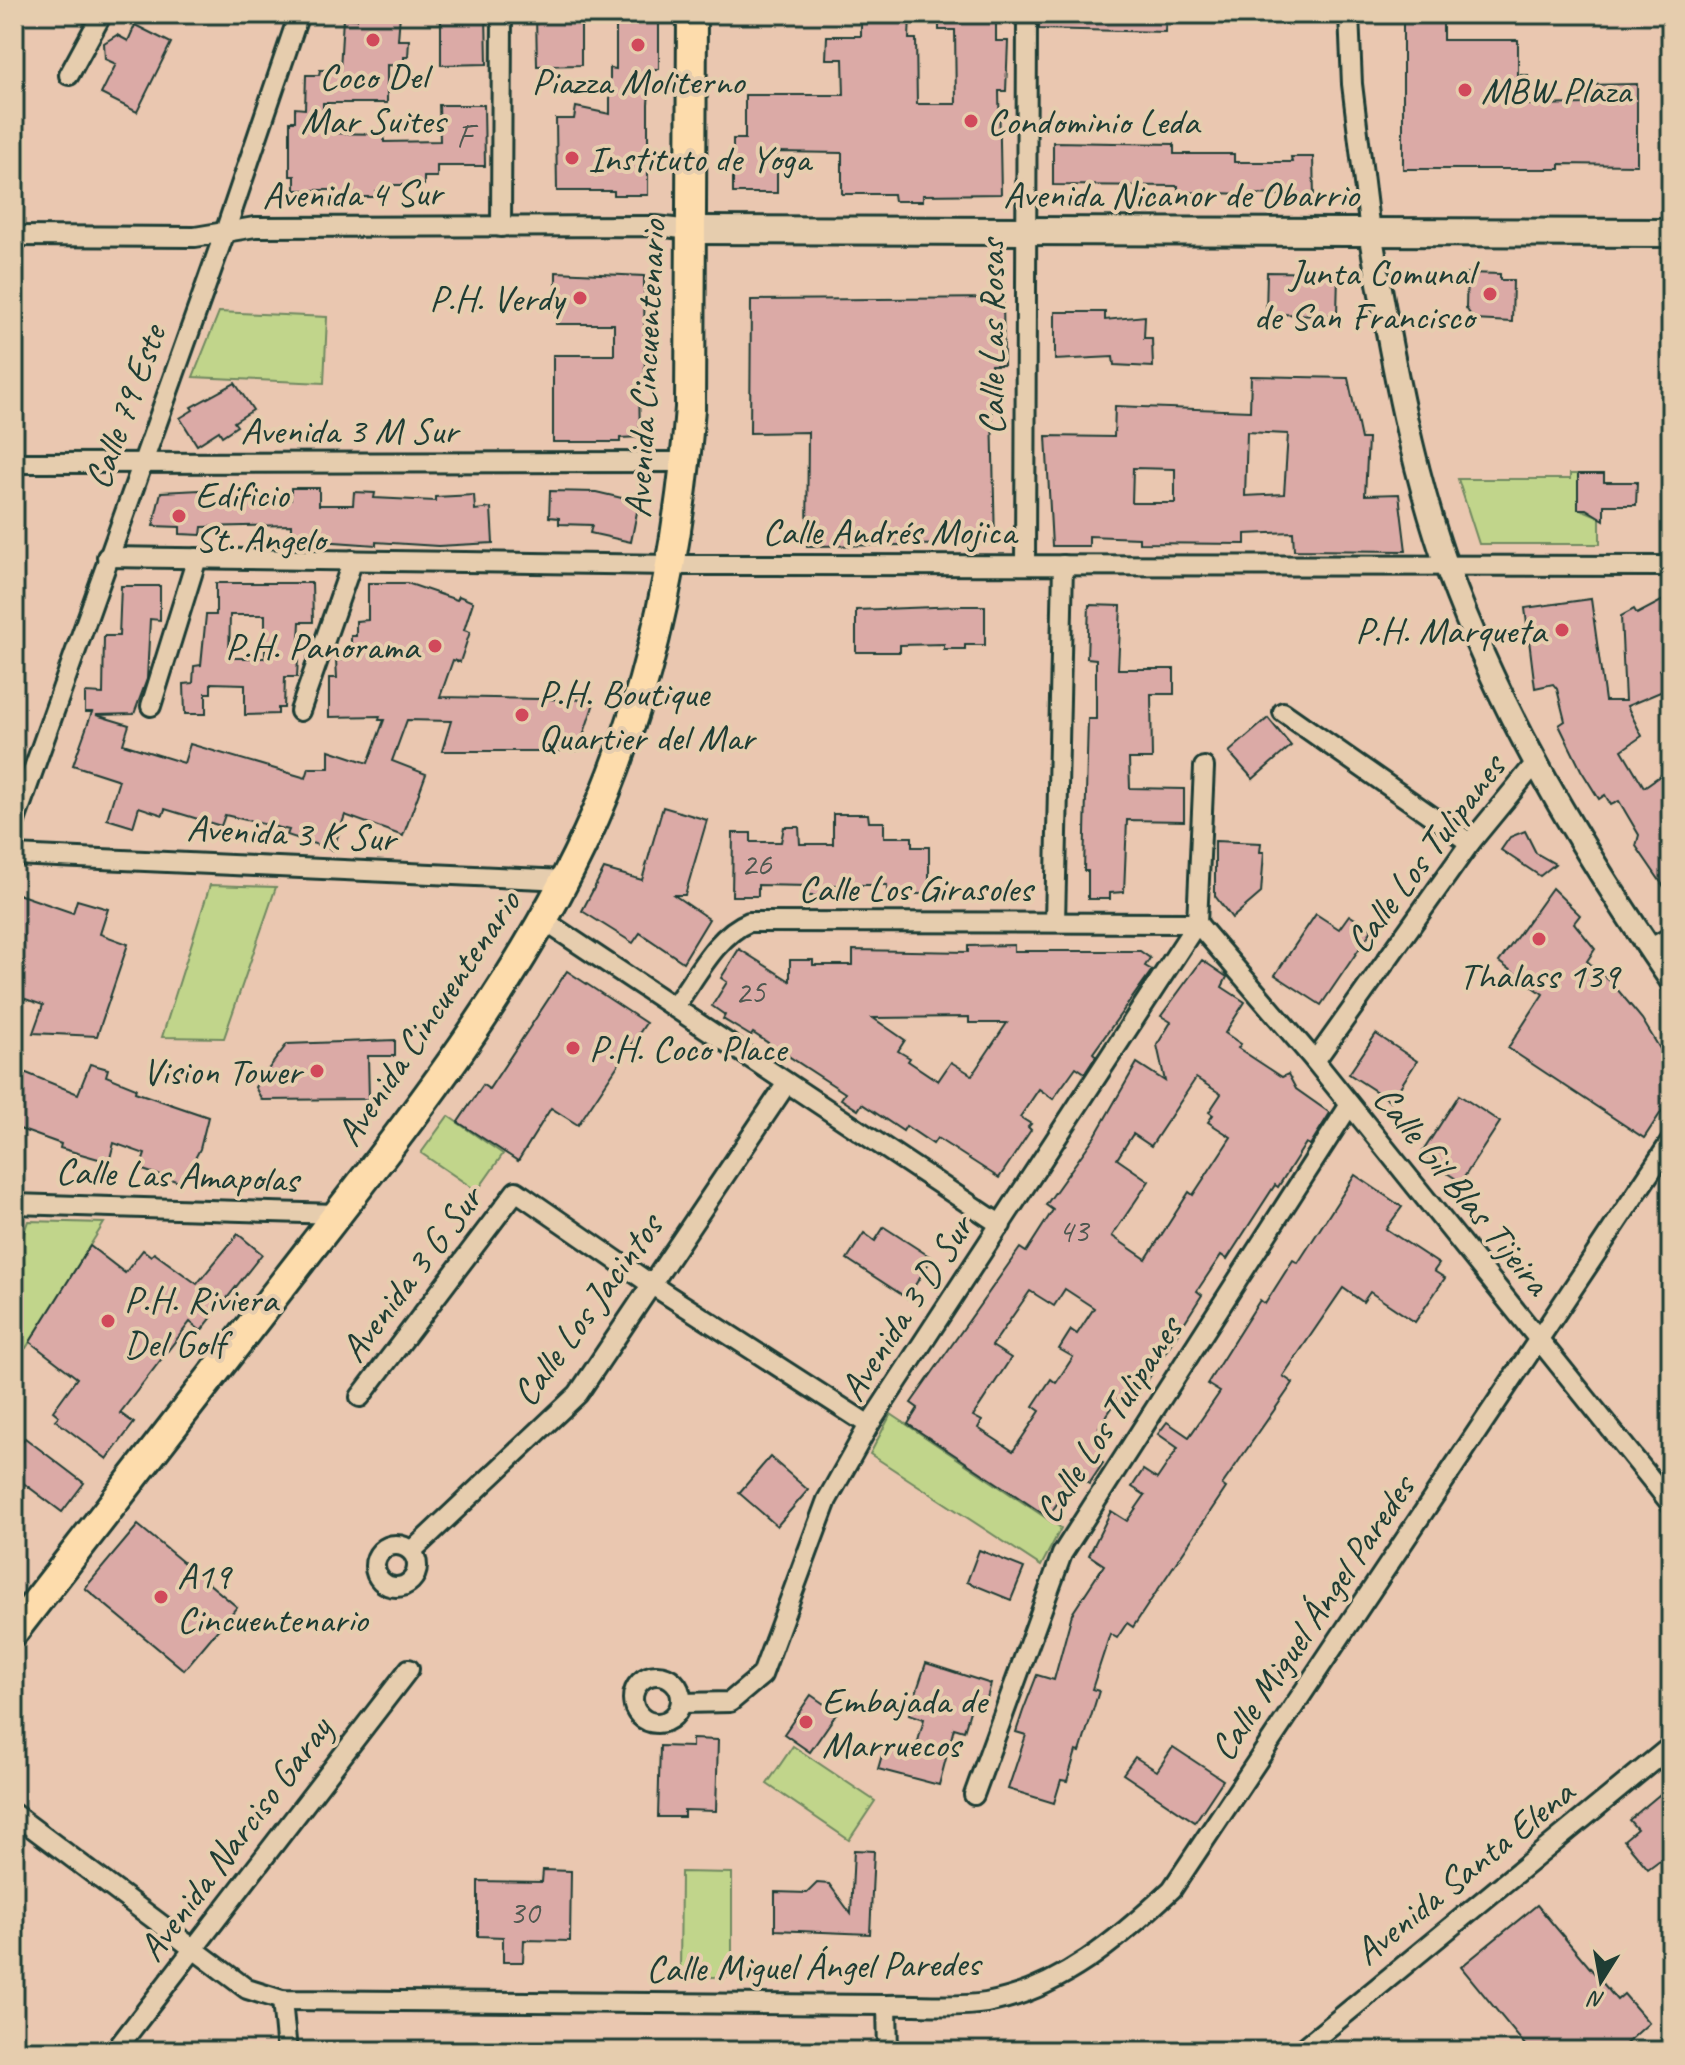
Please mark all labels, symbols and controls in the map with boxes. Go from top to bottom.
marker: Coco Del Mar Suites [364,31,382,49]
marker: Piazza Moliterno [629,36,647,54]
place label: Coco Del Mar Suites [301,53,448,144]
place label: Piazza Moliterno [532,58,747,105]
place label: MBW Plaza [1481,67,1633,114]
marker: MBW Plaza [1456,81,1474,99]
place label: Condominio Leda [987,98,1201,145]
marker: Condominio Leda [962,112,980,130]
house number: F [456,114,479,157]
place label: Instituto de Yoga [588,135,814,182]
marker: Instituto de Yoga [563,149,581,167]
street label: Avenida 4 Sur [262,169,446,219]
street label: Avenida Nicanor de Obarrio [1003,171,1361,218]
street label: Avenida Cincuentenario [614,216,676,519]
street label: Calle Las Rosas [968,236,1015,435]
place label: Junta Comunal de San Francisco [1254,249,1481,340]
place label: P.H. Verdy [429,275,567,322]
marker: Junta Comunal de San Francisco [1481,285,1499,303]
marker: P.H. Verdy [571,289,589,307]
street label: Calle 79 Este [74,316,177,495]
street label: Avenida 3 M Sur [241,407,462,454]
place label: Edificio St. Angelo [195,471,329,562]
marker: Edificio St. Angelo [170,507,188,525]
street label: Calle Andrés Mojica [762,508,1019,555]
place label: P.H. Marqueta [1355,607,1548,654]
marker: P.H. Marqueta [1553,621,1571,639]
place label: P.H. Panorama [225,623,421,670]
marker: P.H. Panorama [426,637,444,655]
place label: P.H. Boutique Quartier del Mar [538,670,758,761]
marker: P.H. Boutique Quartier del Mar [513,706,531,724]
street label: Calle Los Tulipanes [1335,742,1517,962]
street label: Avenida 3 K Sur [186,804,401,862]
house number: 26 [741,842,773,885]
street label: Calle Los Girasoles [798,865,1036,912]
street label: Avenida Cincuentenario [325,879,532,1155]
marker: Thalass 139 [1530,930,1548,948]
place label: Thalass 139 [1459,952,1622,999]
house number: 25 [735,970,767,1013]
place label: P.H. Coco Place [589,1025,789,1072]
marker: P.H. Coco Place [564,1039,582,1057]
place label: Vision Tower [142,1048,305,1095]
marker: Vision Tower [308,1062,326,1080]
street label: Calle Gil Blas Tijeira [1363,1076,1563,1306]
street label: Calle Las Amapolas [55,1147,303,1203]
street label: Avenida 3 G Sur [330,1173,495,1371]
street label: Calle Los Jacintos [502,1202,675,1415]
street label: Avenida 3 D Sur [829,1203,986,1409]
house number: 43 [1058,1209,1091,1252]
place label: P.H. Riviera Del Golf [124,1276,280,1367]
street label: Calle Los Tulipanes [1024,1305,1194,1532]
marker: P.H. Riviera Del Golf [99,1312,117,1330]
street label: Calle Miguel Ángel Paredes [1199,1464,1427,1770]
place label: A19 Cincuentenario [177,1552,370,1643]
marker: A19 Cincuentenario [152,1588,170,1606]
place label: Embajada de Marruecos [822,1677,989,1768]
street label: Avenida Narciso Garay [128,1705,344,1970]
marker: Embajada de Marruecos [797,1713,815,1731]
street label: Avenida Santa Elena [1345,1768,1585,1975]
house number: 30 [509,1891,542,1934]
street label: Calle Miguel Ángel Paredes [646,1940,983,1992]
north arrow [1561,1941,1641,2021]
text: N [1585,1984,1607,2015]

